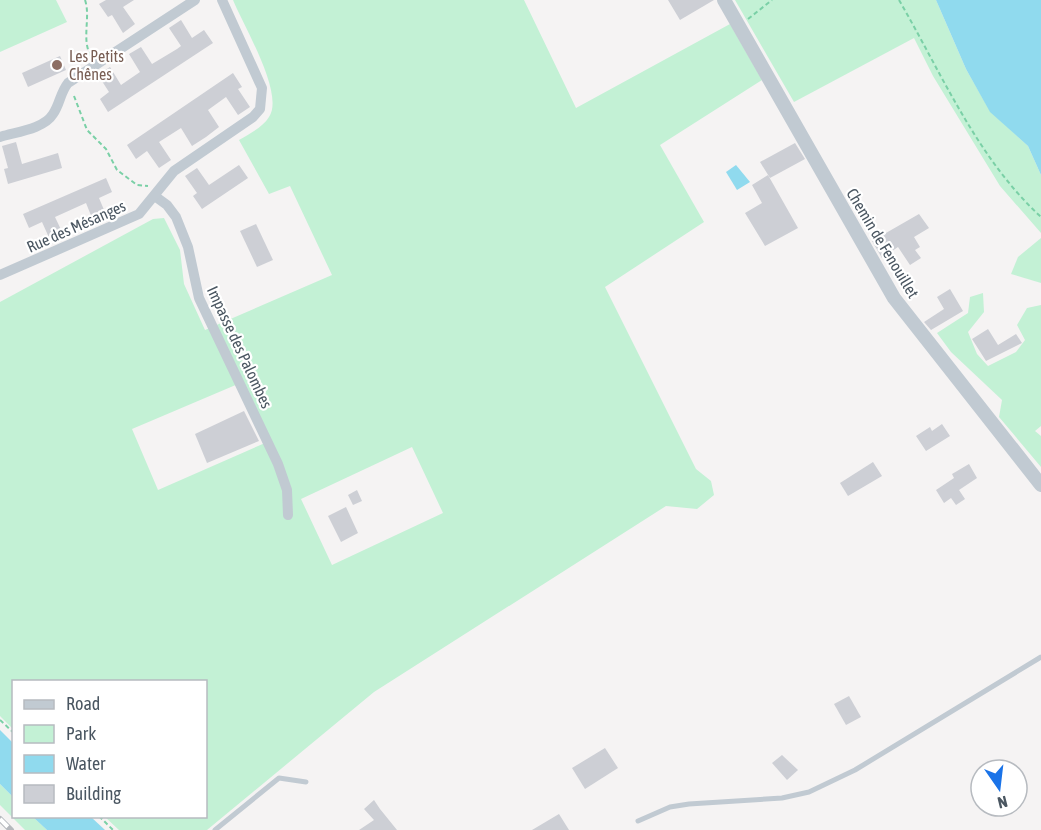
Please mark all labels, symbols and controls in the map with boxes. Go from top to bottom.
place label: Les Petits Chênes [69,47,124,83]
marker: Les Petits Chênes [50,58,64,72]
street label: Chemin de Fenouillet [843,185,923,301]
street label: Rue des Mésanges [24,196,129,257]
street label: Impasse des Palombes [203,283,276,412]
legend [12,680,207,818]
text: Road [66,693,100,714]
text: Park [66,723,96,744]
text: Water [66,753,106,774]
north arrow [969,758,1029,818]
text: Building [66,783,121,804]
text: N [996,793,1009,812]

